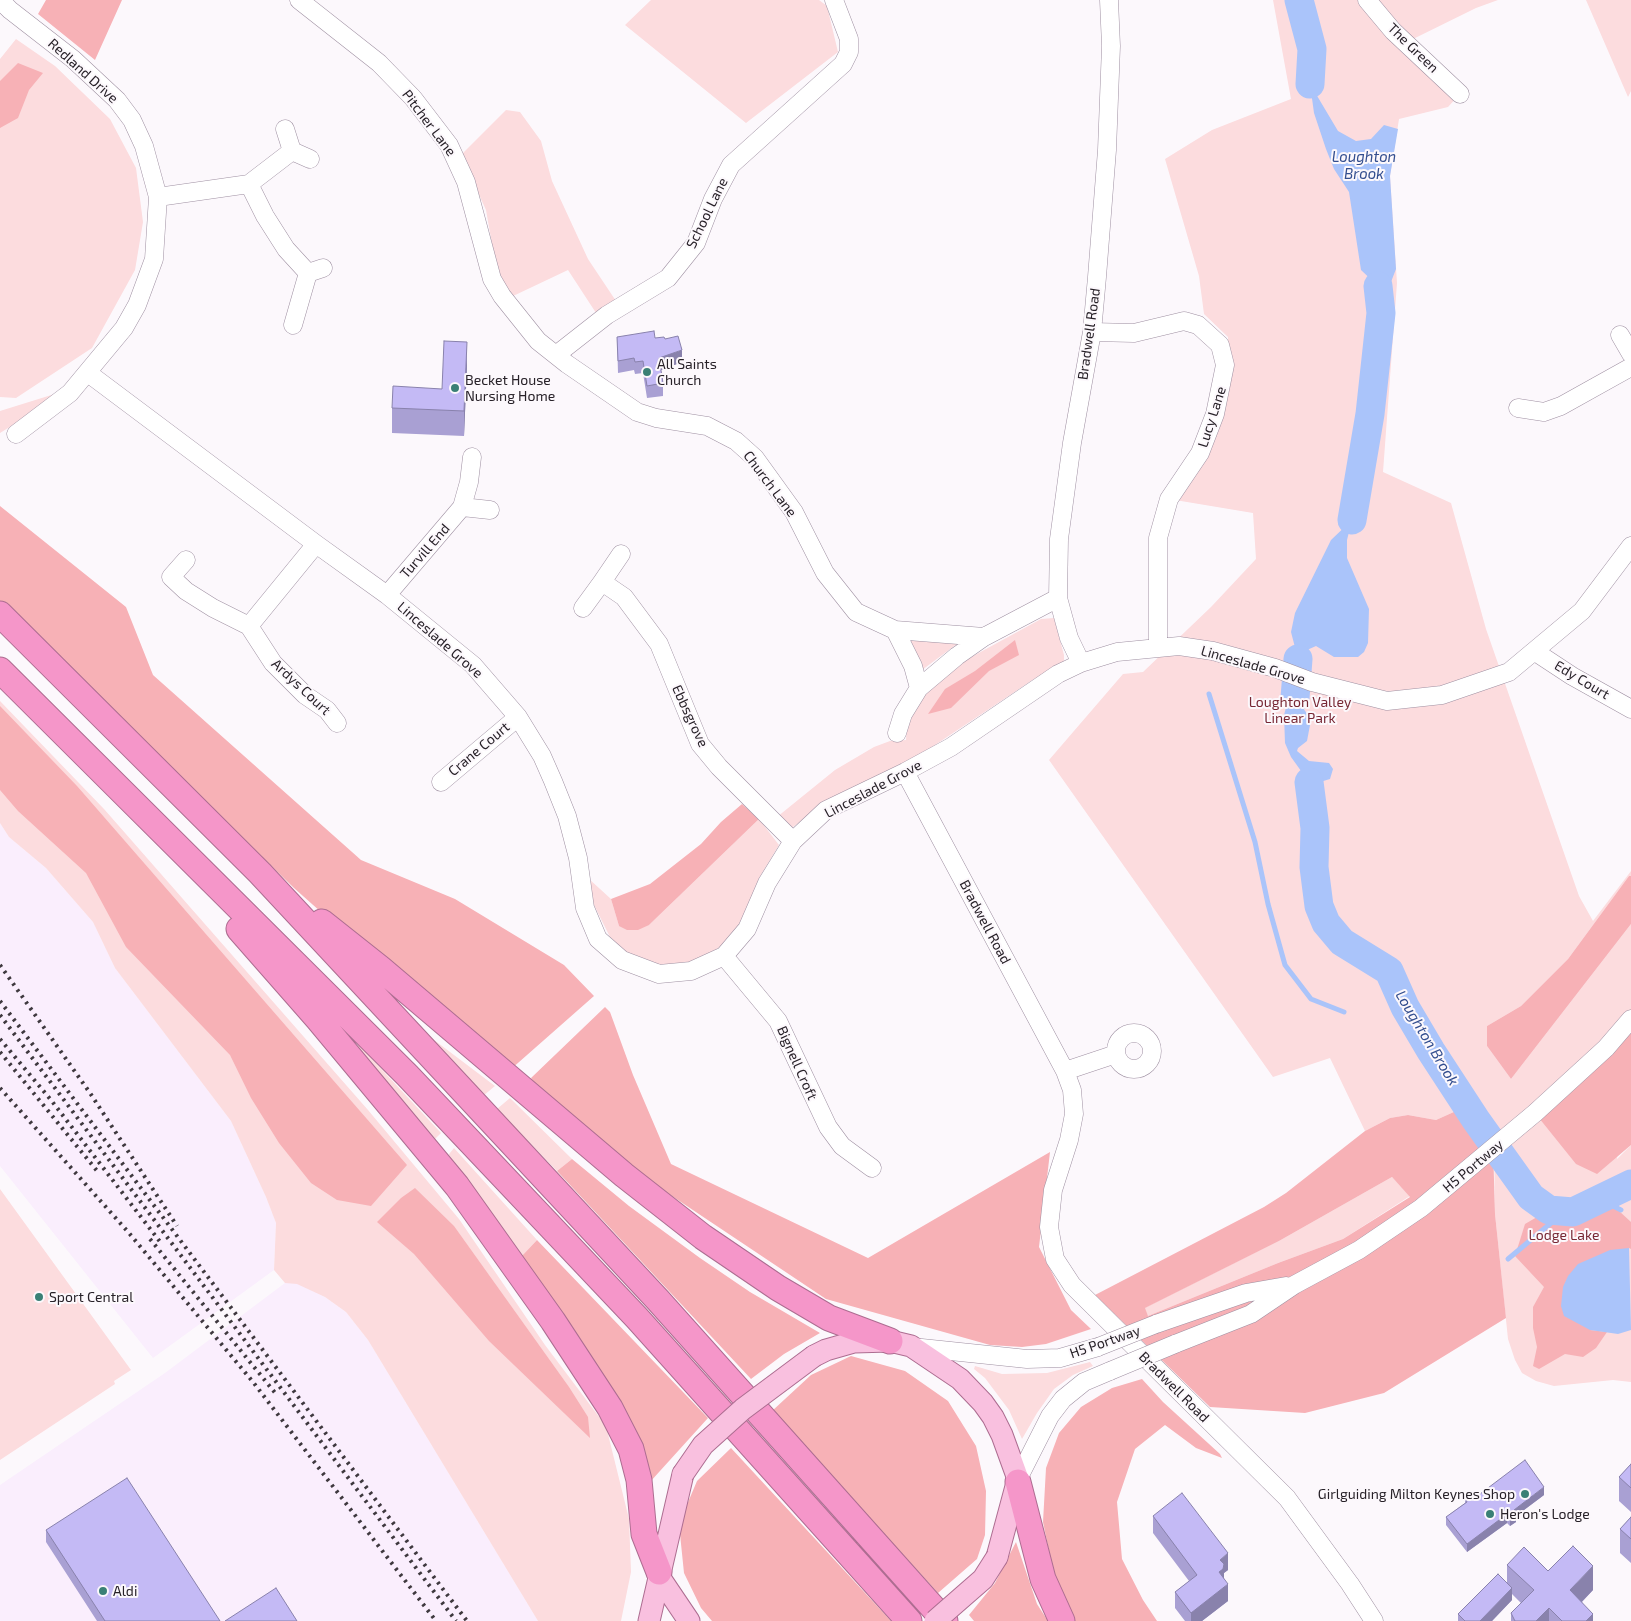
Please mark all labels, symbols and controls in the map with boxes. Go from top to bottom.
street label: The Green [1384,20,1442,76]
street label: Redland Drive [45,35,121,107]
street label: Pitcher Lane [399,86,459,160]
water label: Loughton Brook [1332,148,1396,183]
street label: School Lane [683,175,731,251]
street label: Bradwell Road [1074,287,1104,381]
place label: All Saints Church [657,356,717,388]
marker: All Saints Church [641,366,653,378]
place label: Becket House Nursing Home [465,372,555,404]
marker: Becket House Nursing Home [449,382,461,394]
street label: Lucy Lane [1194,384,1230,450]
street label: Church Lane [740,448,800,520]
street label: Turvill End [397,520,453,582]
street label: Linceslade Grove [394,598,486,682]
street label: Linceslade Grove [1199,642,1307,688]
street label: Ardys Court [268,655,334,719]
street label: Edy Court [1551,657,1613,703]
street label: Ebbsgrove [668,682,712,750]
park label: Loughton Valley Linear Park [1249,694,1351,726]
street label: Crane Court [445,718,513,780]
street label: Linceslade Grove [822,756,924,822]
street label: Bradwell Road [956,877,1014,967]
water label: Loughton Brook [1392,987,1462,1089]
street label: Bignell Croft [773,1023,821,1103]
street label: H5 Portway [1439,1136,1507,1196]
park label: Lodge Lake [1529,1227,1599,1243]
place label: Sport Central [49,1289,133,1305]
marker: Sport Central [33,1291,45,1303]
street label: H5 Portway [1067,1322,1143,1362]
street label: Bradwell Road [1135,1348,1213,1426]
place label: Girlguiding Milton Keynes Shop [1318,1486,1515,1502]
marker: Girlguiding Milton Keynes Shop [1519,1488,1531,1500]
place label: Heron's Lodge [1500,1506,1590,1522]
marker: Heron's Lodge [1484,1508,1496,1520]
place label: Aldi [113,1583,137,1599]
marker: Aldi [97,1585,109,1597]

